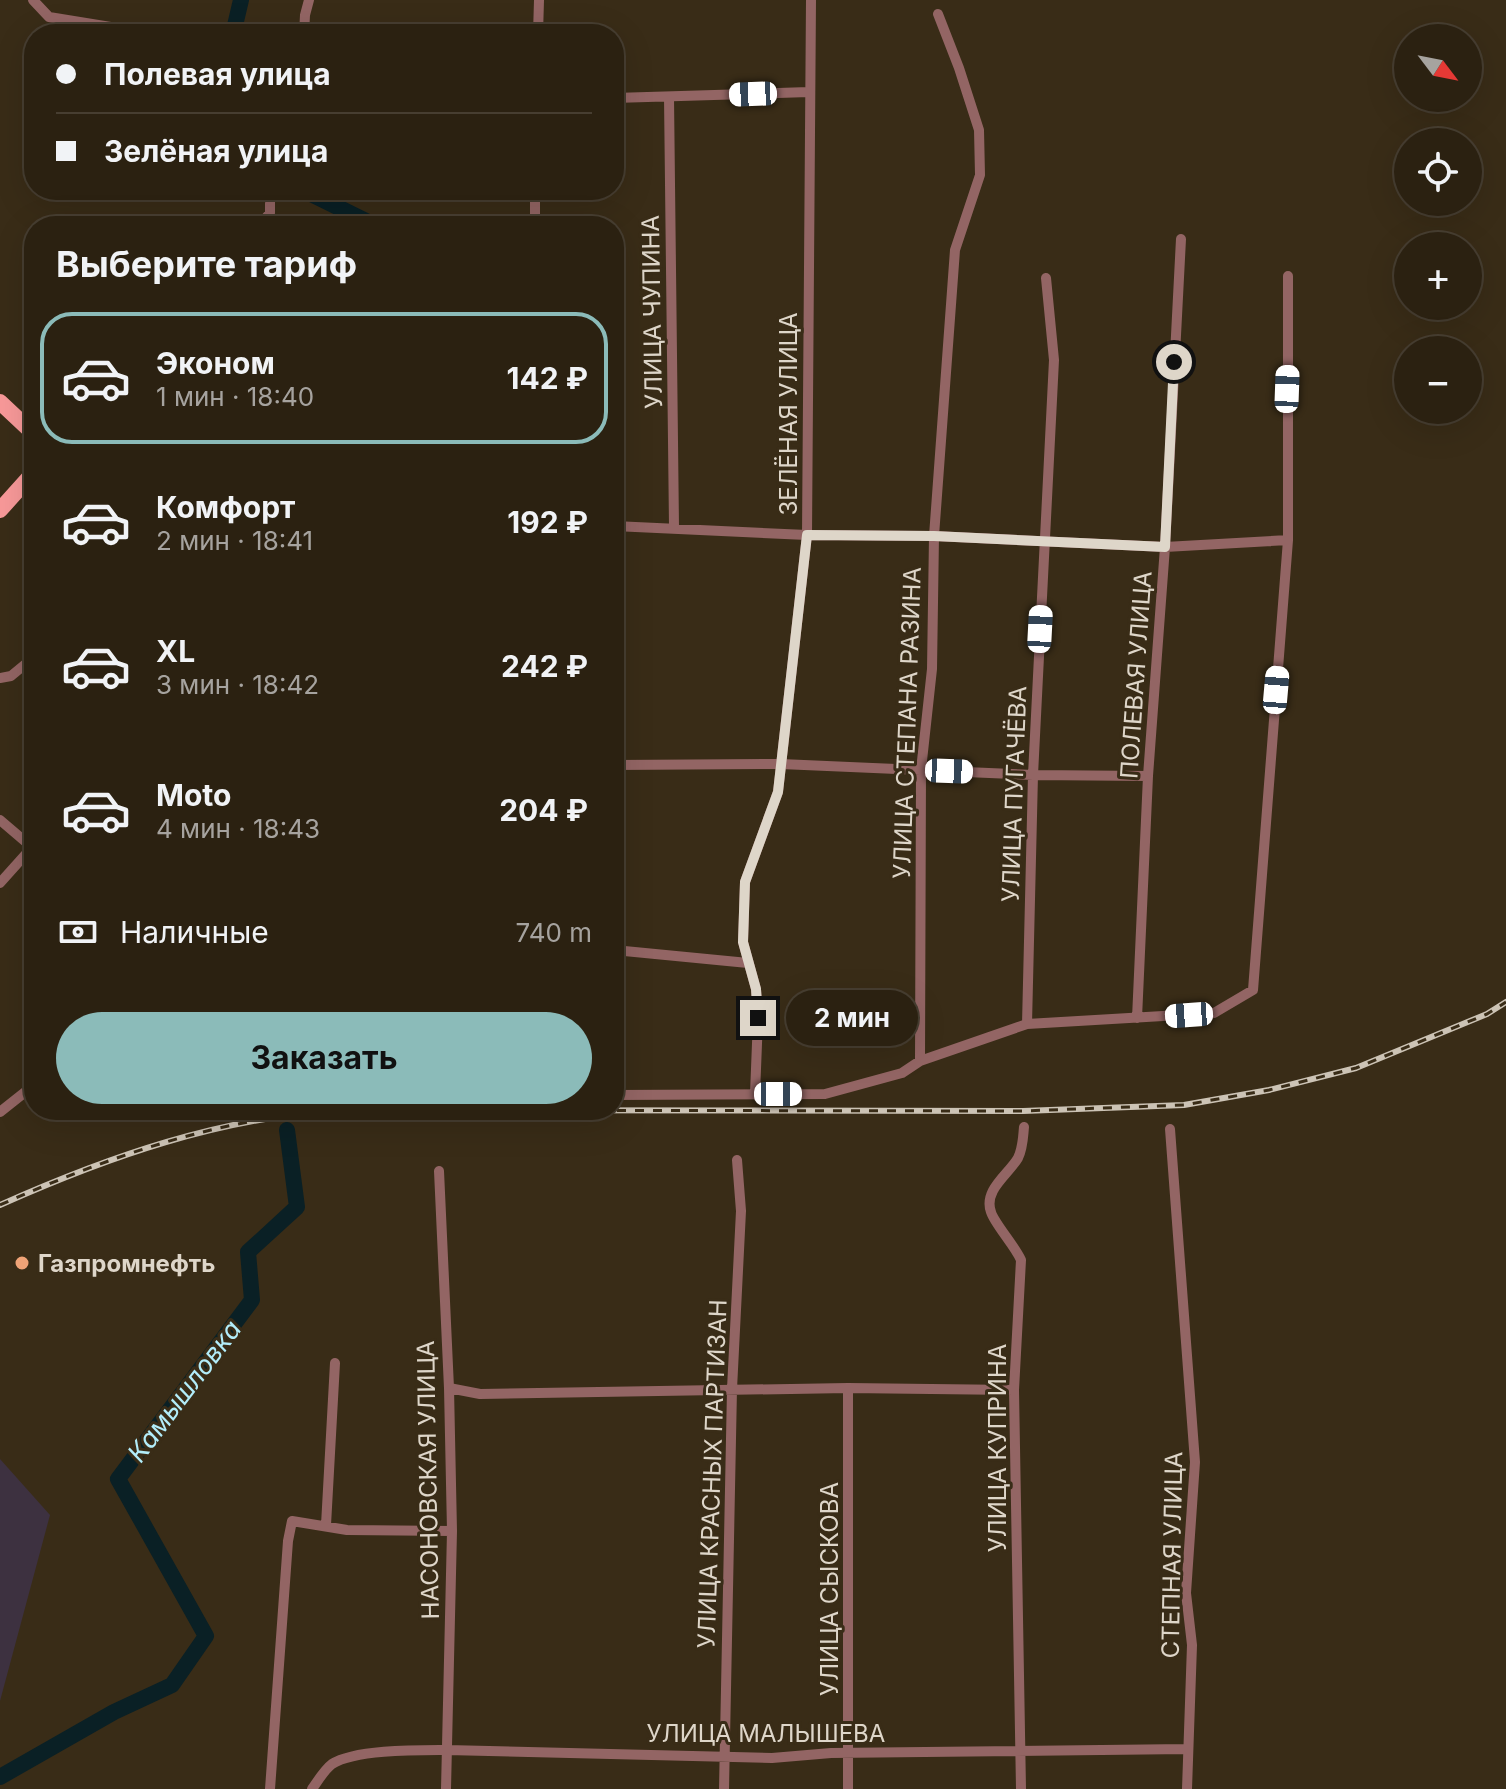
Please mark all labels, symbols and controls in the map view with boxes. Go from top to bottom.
north arrow [1394,24,1482,112]
map controls [1394,24,1482,424]
text: Полевая улица [104,56,331,92]
car [729,81,777,107]
button: locate [1394,128,1482,216]
text: Зелёная улица [104,133,328,169]
street label: УЛИЦА ЧУПИНА [636,215,668,409]
button: + [1394,232,1482,320]
text: Выберите тариф [56,242,357,286]
street label: ЗЕЛЁНАЯ УЛИЦА [774,312,803,516]
button: − [1394,336,1482,424]
icon: car [60,342,132,414]
route start [1156,344,1192,380]
text: Эконом [156,345,275,381]
text: 142 ₽ [507,360,588,396]
car [1274,365,1300,413]
text: 1 мин · 18:40 [156,381,314,412]
icon: car [60,486,132,558]
text: Комфорт [156,489,295,525]
text: 192 ₽ [507,504,588,540]
text: 2 мин · 18:41 [156,525,313,556]
street label: УЛИЦА СТЕПАНА РАЗИНА [887,567,927,879]
street label: ПОЛЕВАЯ УЛИЦА [1114,570,1158,780]
car [1027,604,1053,654]
icon: car [60,630,132,702]
text: XL [156,633,195,669]
text: 242 ₽ [501,648,588,684]
car [1262,665,1290,715]
text: 3 мин · 18:42 [156,669,319,700]
street label: УЛИЦА ПУГАЧЁВА [996,685,1032,903]
car [925,758,973,784]
icon: car [60,774,132,846]
text: Moto [156,777,231,813]
text: 204 ₽ [499,792,588,828]
text: 4 мин · 18:43 [156,813,320,844]
icon: cash [56,910,100,954]
text: Наличные [120,914,269,950]
text: 740 m [516,917,592,948]
callout: 2 мин [786,990,918,1046]
route end [740,1000,776,1036]
car [1164,1001,1214,1029]
text: 2 мин [814,1002,890,1033]
button: Заказать [56,1012,592,1104]
car [754,1082,802,1106]
place label: Газпромнефть [38,1249,215,1278]
marker: Газпромнефть [13,1254,31,1272]
street label: УЛИЦА КРАСНЫХ ПАРТИЗАН [691,1299,733,1649]
water label: Камышловка [121,1314,247,1468]
street label: НАСОНОВСКАЯ УЛИЦА [411,1340,445,1620]
street label: УЛИЦА КУПРИНА [983,1344,1012,1552]
street label: СТЕПНАЯ УЛИЦА [1156,1451,1188,1659]
street label: УЛИЦА СЫСКОВА [815,1482,844,1696]
street label: УЛИЦА МАЛЫШЕВА [647,1719,885,1748]

